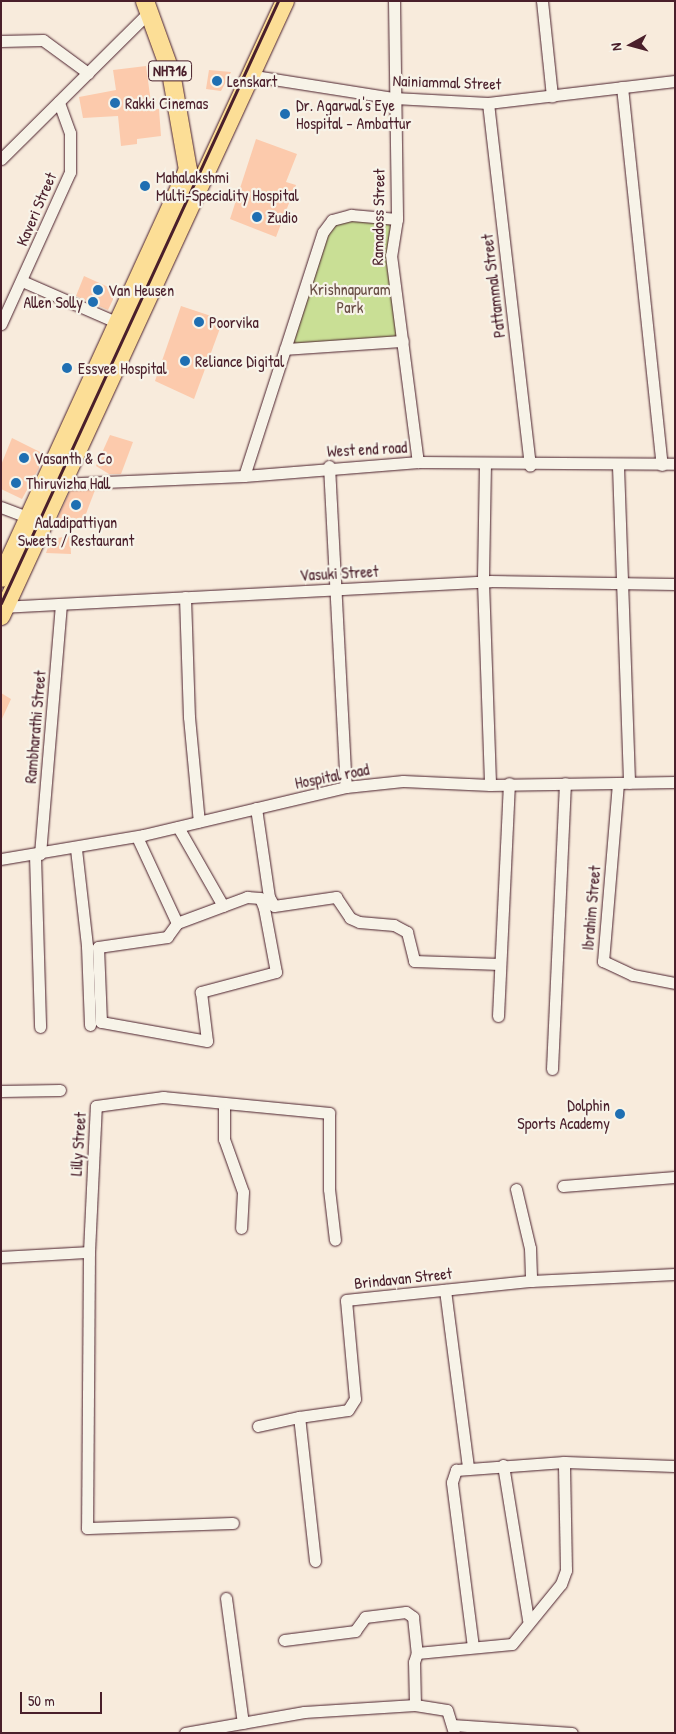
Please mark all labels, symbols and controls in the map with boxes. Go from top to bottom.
north arrow [606,20,656,70]
text: N [606,42,625,52]
road number: NH716 [148,58,192,84]
place label: Lenskart [227,71,277,91]
street label: Nainiammal Street [392,71,502,93]
marker: Lenskart [211,75,223,87]
place label: Rakki Cinemas [125,93,208,113]
place label: Dr. Agarwal's Eye Hospital - Ambattur [296,95,412,133]
marker: Rakki Cinemas [109,97,121,109]
marker: Dr. Agarwal's Eye Hospital - Ambattur [278,107,292,121]
place label: Mahalakshmi Multi-Speciality Hospital [156,167,299,205]
street label: Kaveri Street [12,169,60,249]
street label: Ramadoss Street [368,169,388,265]
marker: Mahalakshmi Multi-Speciality Hospital [138,179,152,193]
place label: Zudio [267,207,298,227]
marker: Zudio [251,211,263,223]
street label: Pattammal Street [477,233,509,339]
park label: Krishnapuram Park [309,279,391,317]
place label: Van Heusen [108,280,174,300]
marker: Van Heusen [92,284,104,296]
place label: Allen Solly [24,292,83,312]
marker: Allen Solly [87,296,99,308]
place label: Poorvika [209,312,259,332]
marker: Poorvika [193,316,205,328]
place label: Reliance Digital [195,351,284,371]
marker: Reliance Digital [179,355,191,367]
place label: Essvee Hospital [78,358,167,378]
marker: Essvee Hospital [60,361,74,375]
street label: West end road [326,437,408,461]
place label: Vasanth & Co [34,448,112,468]
marker: Vasanth & Co [18,452,30,464]
place label: Thiruvizha Hall [26,473,111,493]
marker: Thiruvizha Hall [10,477,22,489]
marker: Aaladipattiyan Sweets / Restaurant [70,499,82,511]
place label: Aaladipattiyan Sweets / Restaurant [18,512,134,550]
street label: Vasuki Street [299,561,379,585]
street label: Rambharathi Street [21,670,49,784]
street label: Hospital road [293,759,371,793]
street label: Ibrahim Street [578,865,604,951]
place label: Dolphin Sports Academy [517,1095,610,1133]
marker: Dolphin Sports Academy [614,1108,626,1120]
street label: Lilly Street [66,1111,90,1177]
street label: Brindavan Street [353,1263,453,1293]
scale bar [22,1682,105,1714]
text: 50 m [28,1690,55,1711]

